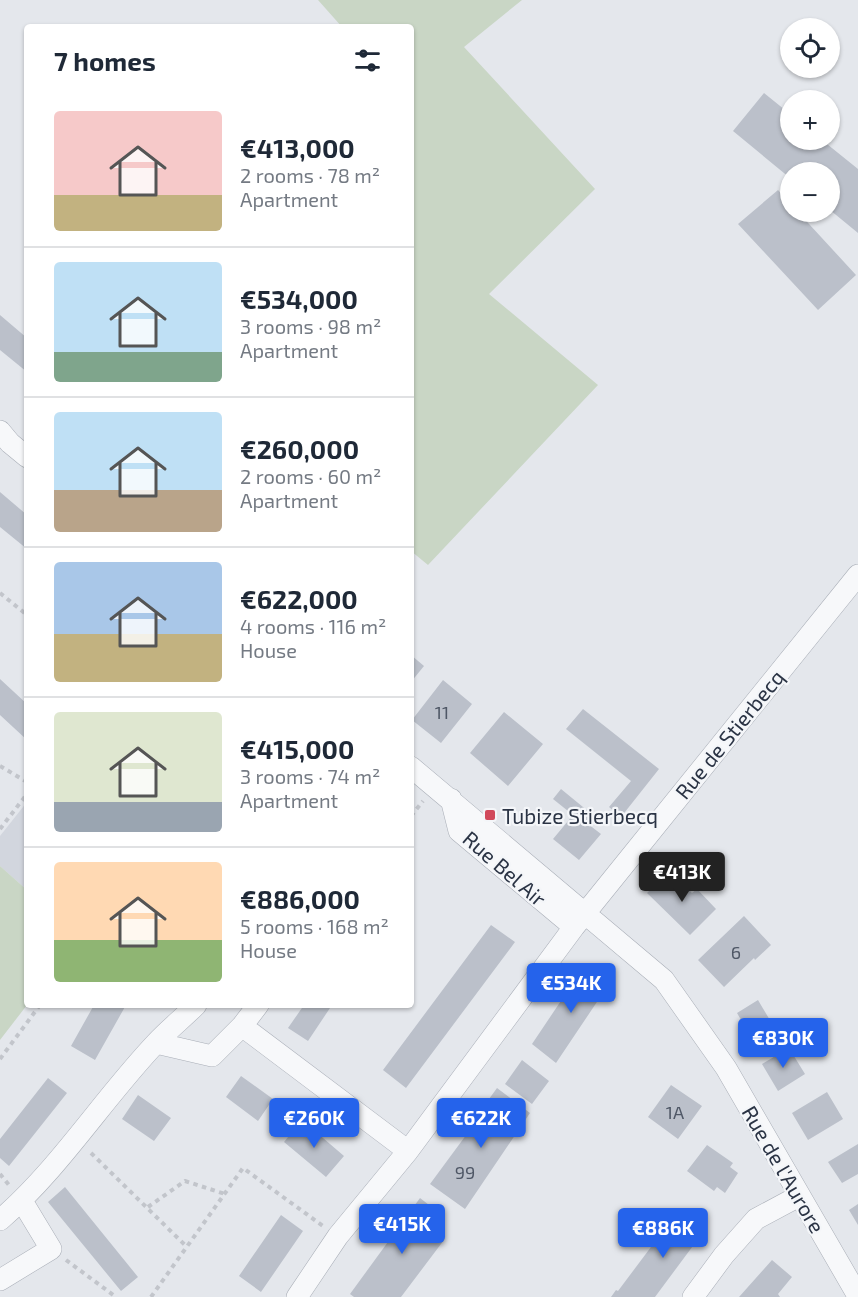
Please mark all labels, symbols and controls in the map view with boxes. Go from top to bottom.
map controls [780,18,840,222]
button: locate [780,18,840,78]
icon: filters [351,44,384,77]
text: 7 homes [54,45,156,76]
button: + [780,90,840,150]
text: €413,000 [240,132,355,163]
icon: home [102,135,174,207]
button: − [780,162,840,222]
text: 2 rooms · 78 m² [240,163,380,187]
text: Apartment [240,187,338,211]
text: €534,000 [240,283,358,314]
icon: home [102,286,174,358]
text: 3 rooms · 98 m² [240,314,381,338]
text: Apartment [240,338,338,362]
text: €260,000 [240,433,359,464]
icon: home [102,436,174,508]
text: 2 rooms · 60 m² [240,464,381,488]
text: Apartment [240,488,338,512]
text: €622,000 [240,583,358,614]
icon: home [102,586,174,658]
text: 4 rooms · 116 m² [240,614,386,638]
text: House [240,638,297,662]
street label: Rue de Stierbecq [669,664,789,804]
house number: 11 [435,701,449,723]
text: €415,000 [240,733,354,764]
icon: home [102,736,174,808]
text: 3 rooms · 74 m² [240,764,380,788]
text: Apartment [240,788,338,812]
place label: Tubize Stierbecq [502,803,658,828]
marker: Tubize Stierbecq [483,808,497,822]
street label: Rue Bel Air [458,825,552,911]
pin: €413K [640,852,724,903]
text: €413K [653,859,711,883]
text: €886,000 [240,883,360,914]
icon: home [102,886,174,958]
text: 5 rooms · 168 m² [240,914,389,938]
text: House [240,938,297,962]
house number: 6 [731,941,741,963]
pin: €534K [529,963,613,1014]
text: €534K [541,970,601,994]
pin: €830K [741,1018,825,1069]
text: €830K [752,1025,814,1049]
pin: €260K [272,1098,356,1149]
pin: €622K [439,1098,523,1149]
house number: 1A [666,1101,685,1123]
street label: Rue de l'Aurore [737,1101,831,1237]
text: €260K [283,1105,345,1129]
text: €622K [451,1105,511,1129]
house number: 99 [455,1161,475,1183]
pin: €415K [360,1204,444,1255]
pin: €886K [621,1208,705,1259]
text: €415K [373,1211,431,1235]
text: €886K [632,1215,694,1239]

